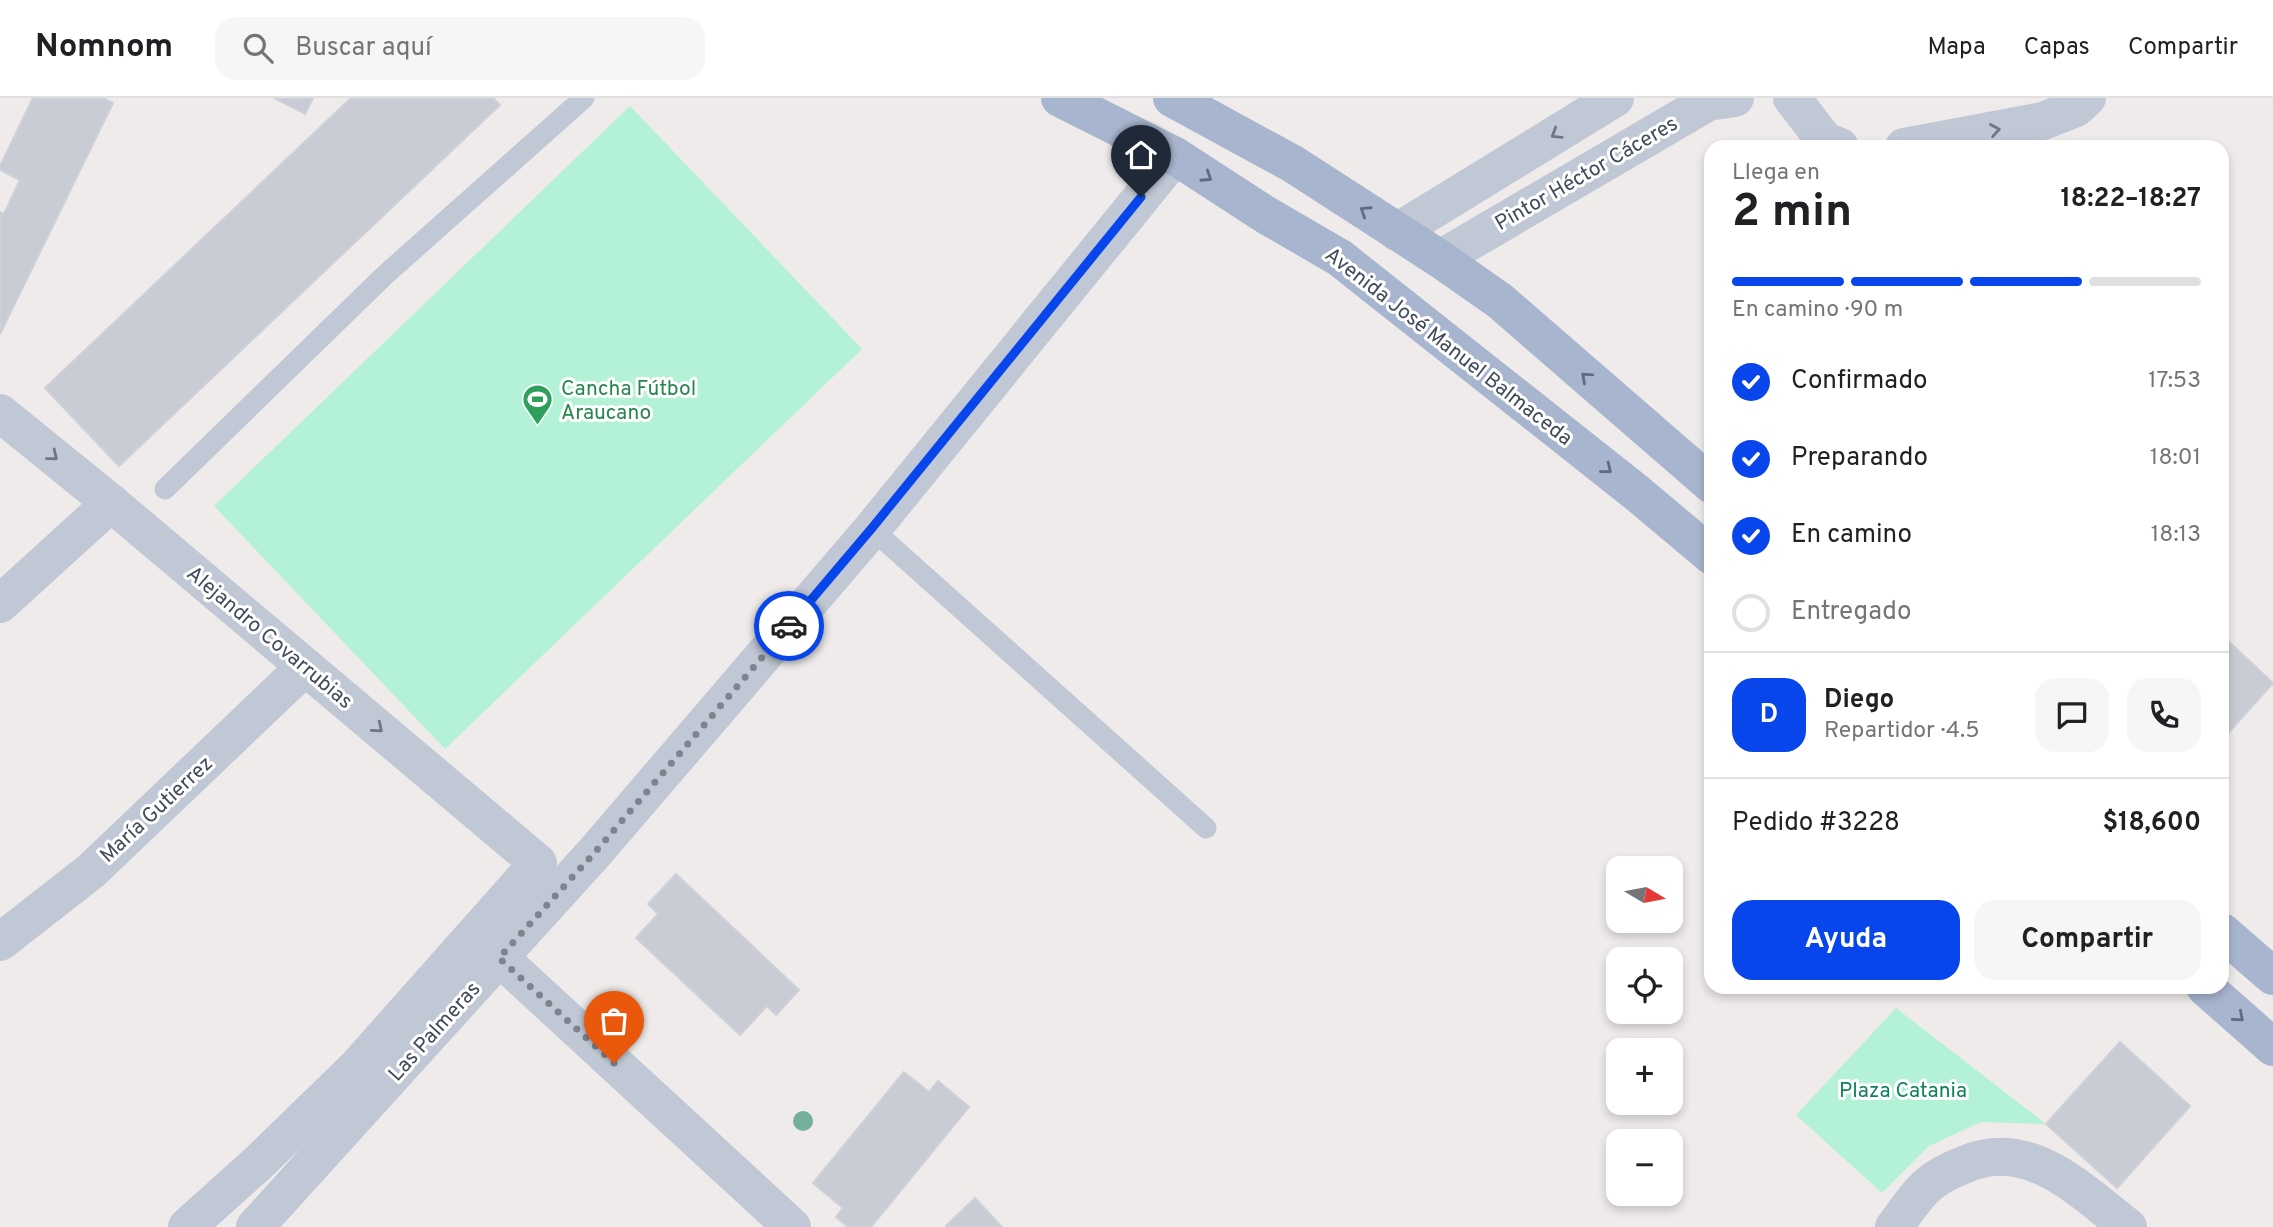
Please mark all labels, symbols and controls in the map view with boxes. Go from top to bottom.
search box [215,17,705,80]
text: Nomnom [35,27,173,69]
icon: search [239,29,277,67]
text: Buscar aquí [295,32,432,65]
text: Mapa [1928,33,1986,63]
text: Capas [2024,33,2090,63]
text: Compartir [2128,33,2238,63]
street label: Pintor Héctor Cáceres [1491,111,1683,238]
one-way arrow [1989,123,2001,138]
pin [1111,125,1171,197]
one-way arrow [1551,125,1564,138]
icon: home [1122,136,1160,174]
text: Llega en [1732,159,1820,188]
one-way arrow [1199,168,1212,181]
text: 18:22–18:27 [2060,183,2201,216]
text: 2 min [1732,184,1852,243]
one-way arrow [1360,207,1373,220]
street label: Avenida José Manuel Balmaceda [1319,242,1577,452]
text: En camino · 90 m [1732,296,1903,325]
icon: check [1732,363,1770,401]
text: Confirmado [1791,365,1928,398]
text: 17:53 [2148,367,2201,396]
one-way arrow [1581,373,1594,385]
place label: Cancha Fútbol Araucano [561,376,696,427]
sports icon: Cancha Fútbol Araucano [521,383,555,427]
icon: check [1732,440,1770,478]
text: Preparando [1791,442,1928,475]
text: 18:01 [2150,444,2201,473]
one-way arrow [45,448,58,460]
one-way arrow [1600,461,1612,474]
icon: check [1732,517,1770,555]
text: En camino [1791,519,1912,552]
text: 18:13 [2151,521,2201,550]
street label: Alejandro Covarrubias [180,561,358,716]
courier [754,591,824,661]
text: Entregado [1791,596,1911,629]
icon: car [770,607,808,645]
button: chat [2035,678,2109,752]
button: phone [2127,678,2201,752]
text: Diego [1824,684,1894,717]
text: D [1760,699,1778,732]
text: Repartidor · 4.5 [1824,717,1980,746]
one-way arrow [369,720,382,732]
street label: María Gutierrez [95,751,219,869]
text: Pedido #3228 [1732,807,1900,840]
text: $18,600 [2102,807,2201,840]
north arrow [1606,856,1684,933]
map controls [1606,856,1683,1206]
button: Ayuda [1732,900,1960,980]
button: Compartir [1974,900,2201,980]
button: locate [1606,947,1683,1024]
street label: Las Palmeras [383,976,487,1088]
pin [584,991,644,1063]
icon: bag [595,1002,633,1040]
one-way arrow [2231,1009,2244,1021]
button: + [1606,1038,1683,1115]
park label: Plaza Catania [1839,1078,1967,1105]
button: − [1606,1129,1683,1206]

